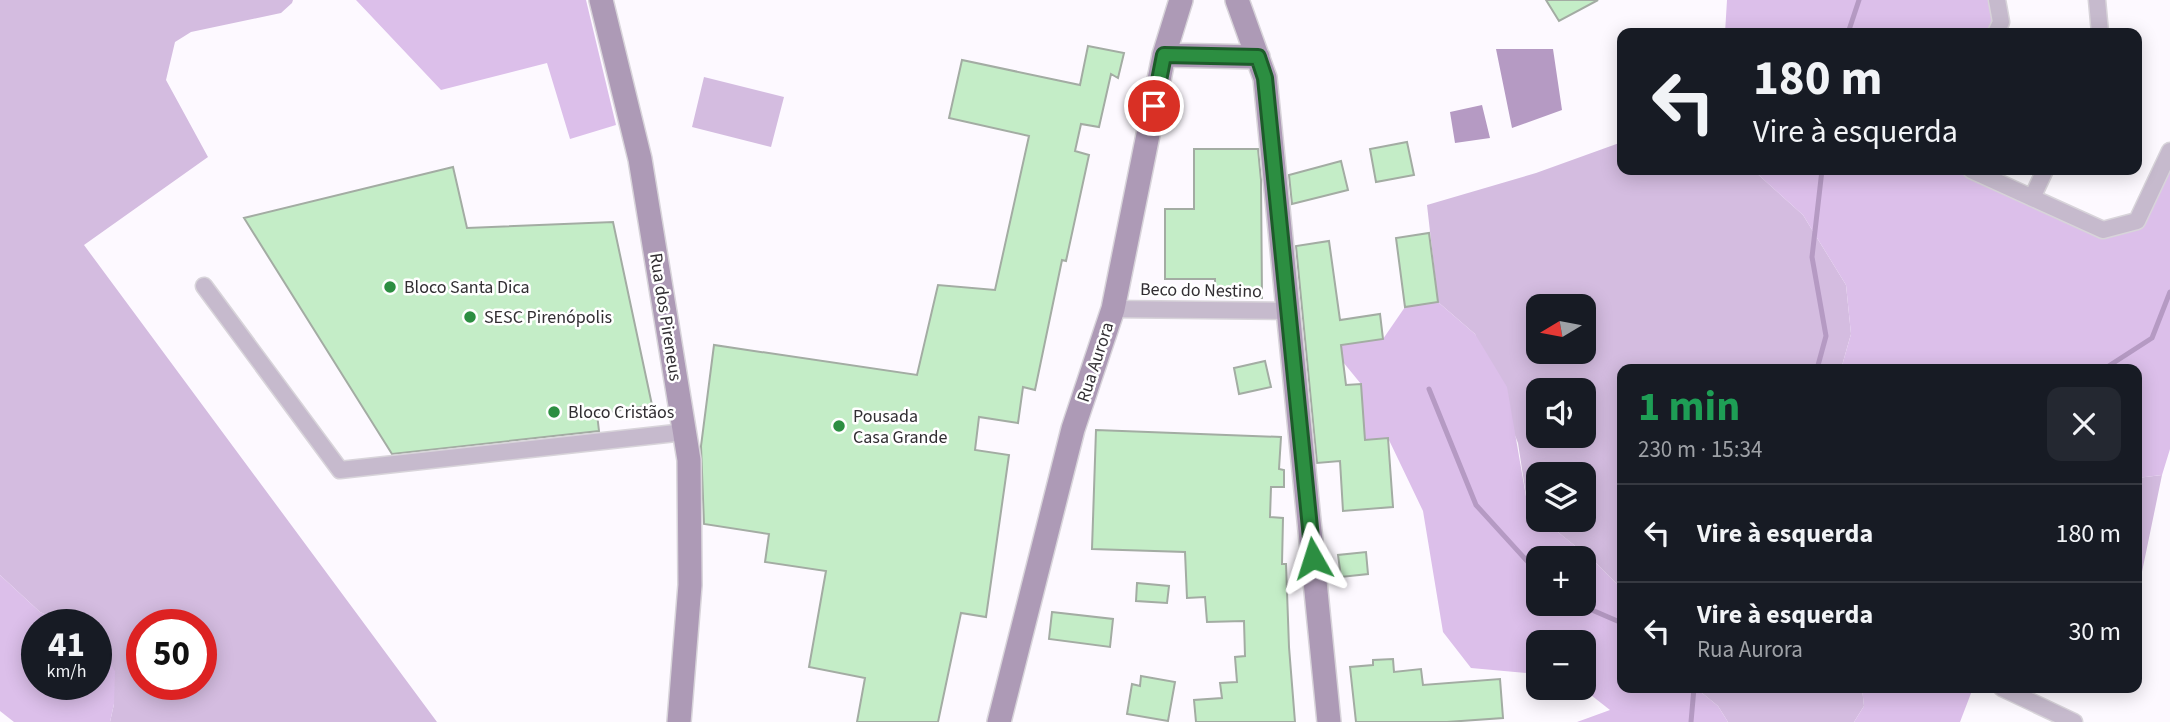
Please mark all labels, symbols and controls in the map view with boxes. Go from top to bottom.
text: 180 m [1753,44,1882,114]
icon: left [1638,56,1729,147]
pin [1124,76,1184,136]
icon: arrive [1135,87,1173,125]
text: Vire à esquerda [1753,109,1958,155]
street label: Rua dos Pireneus [643,251,688,383]
place label: Bloco Santa Dica [404,275,530,300]
street label: Beco do Nestino [1140,277,1262,304]
marker: Bloco Santa Dica [382,279,398,295]
north arrow [1526,294,1596,364]
map controls [1526,294,1596,700]
place label: SESC Pirenópolis [484,305,612,330]
marker: SESC Pirenópolis [462,309,478,325]
street label: Rua Aurora [1071,319,1120,405]
text: 1 min [1638,377,1740,437]
button: sound [1526,378,1596,448]
button: close [2047,387,2121,461]
place label: Bloco Cristãos [568,400,674,425]
marker: Bloco Cristãos [546,404,562,420]
place label: Pousada Casa Grande [853,404,947,450]
marker: Pousada Casa Grande [831,418,847,434]
text: 230 m · 15:34 [1638,433,1762,466]
button: layers [1526,462,1596,532]
icon: left [1638,514,1676,552]
text: Vire à esquerda [1697,515,1873,552]
text: 180 m [2055,515,2121,552]
position arrow [1276,521,1350,595]
button: + [1526,546,1596,616]
text: Vire à esquerda [1697,596,1873,633]
speed limit sign: 50 [126,609,217,700]
icon: left [1638,612,1676,650]
text: 30 m [2068,613,2121,650]
text: 41 [48,620,85,670]
button: − [1526,630,1596,700]
text: Rua Aurora [1697,633,1803,666]
text: km/h [47,659,86,684]

